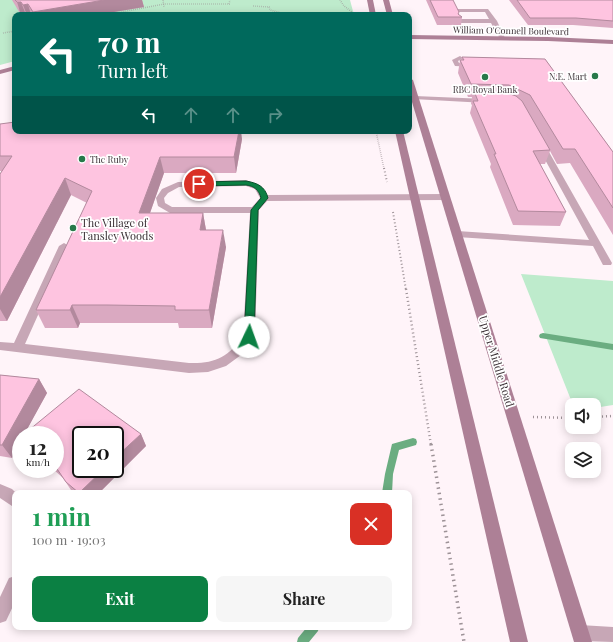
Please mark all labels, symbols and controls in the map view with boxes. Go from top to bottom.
text: 70 m [98,23,161,60]
street label: William O'Connell Boulevard [452,23,570,37]
icon: left [32,28,84,80]
text: Turn left [98,59,168,83]
place label: N.E. Mart [549,70,588,82]
marker: N.E. Mart [590,71,600,81]
marker: RBC Royal Bank [480,72,490,82]
place label: RBC Royal Bank [453,83,517,95]
icon: left [138,104,160,126]
icon: ahead [180,104,202,126]
icon: ahead [222,104,244,126]
icon: right [264,104,286,126]
place label: The Ruby [90,153,129,165]
marker: The Ruby [77,154,87,164]
pin [182,167,216,201]
icon: arrive [188,173,210,195]
place label: The Village of Tansley Woods [81,215,153,243]
marker: The Village of Tansley Woods [68,223,78,233]
street label: Upper Middle Road [476,313,518,409]
position arrow [228,316,270,358]
map controls [565,398,601,478]
button: sound [565,398,601,434]
speed limit sign: 20 [72,426,124,478]
text: 12 [29,433,47,460]
button: layers [565,442,601,478]
text: km/h [26,455,50,469]
text: 1 min [32,500,91,532]
button: close [350,503,392,545]
text: 100 m · 19:03 [32,531,106,548]
button: Exit [32,576,208,622]
button: Share [216,576,392,622]

